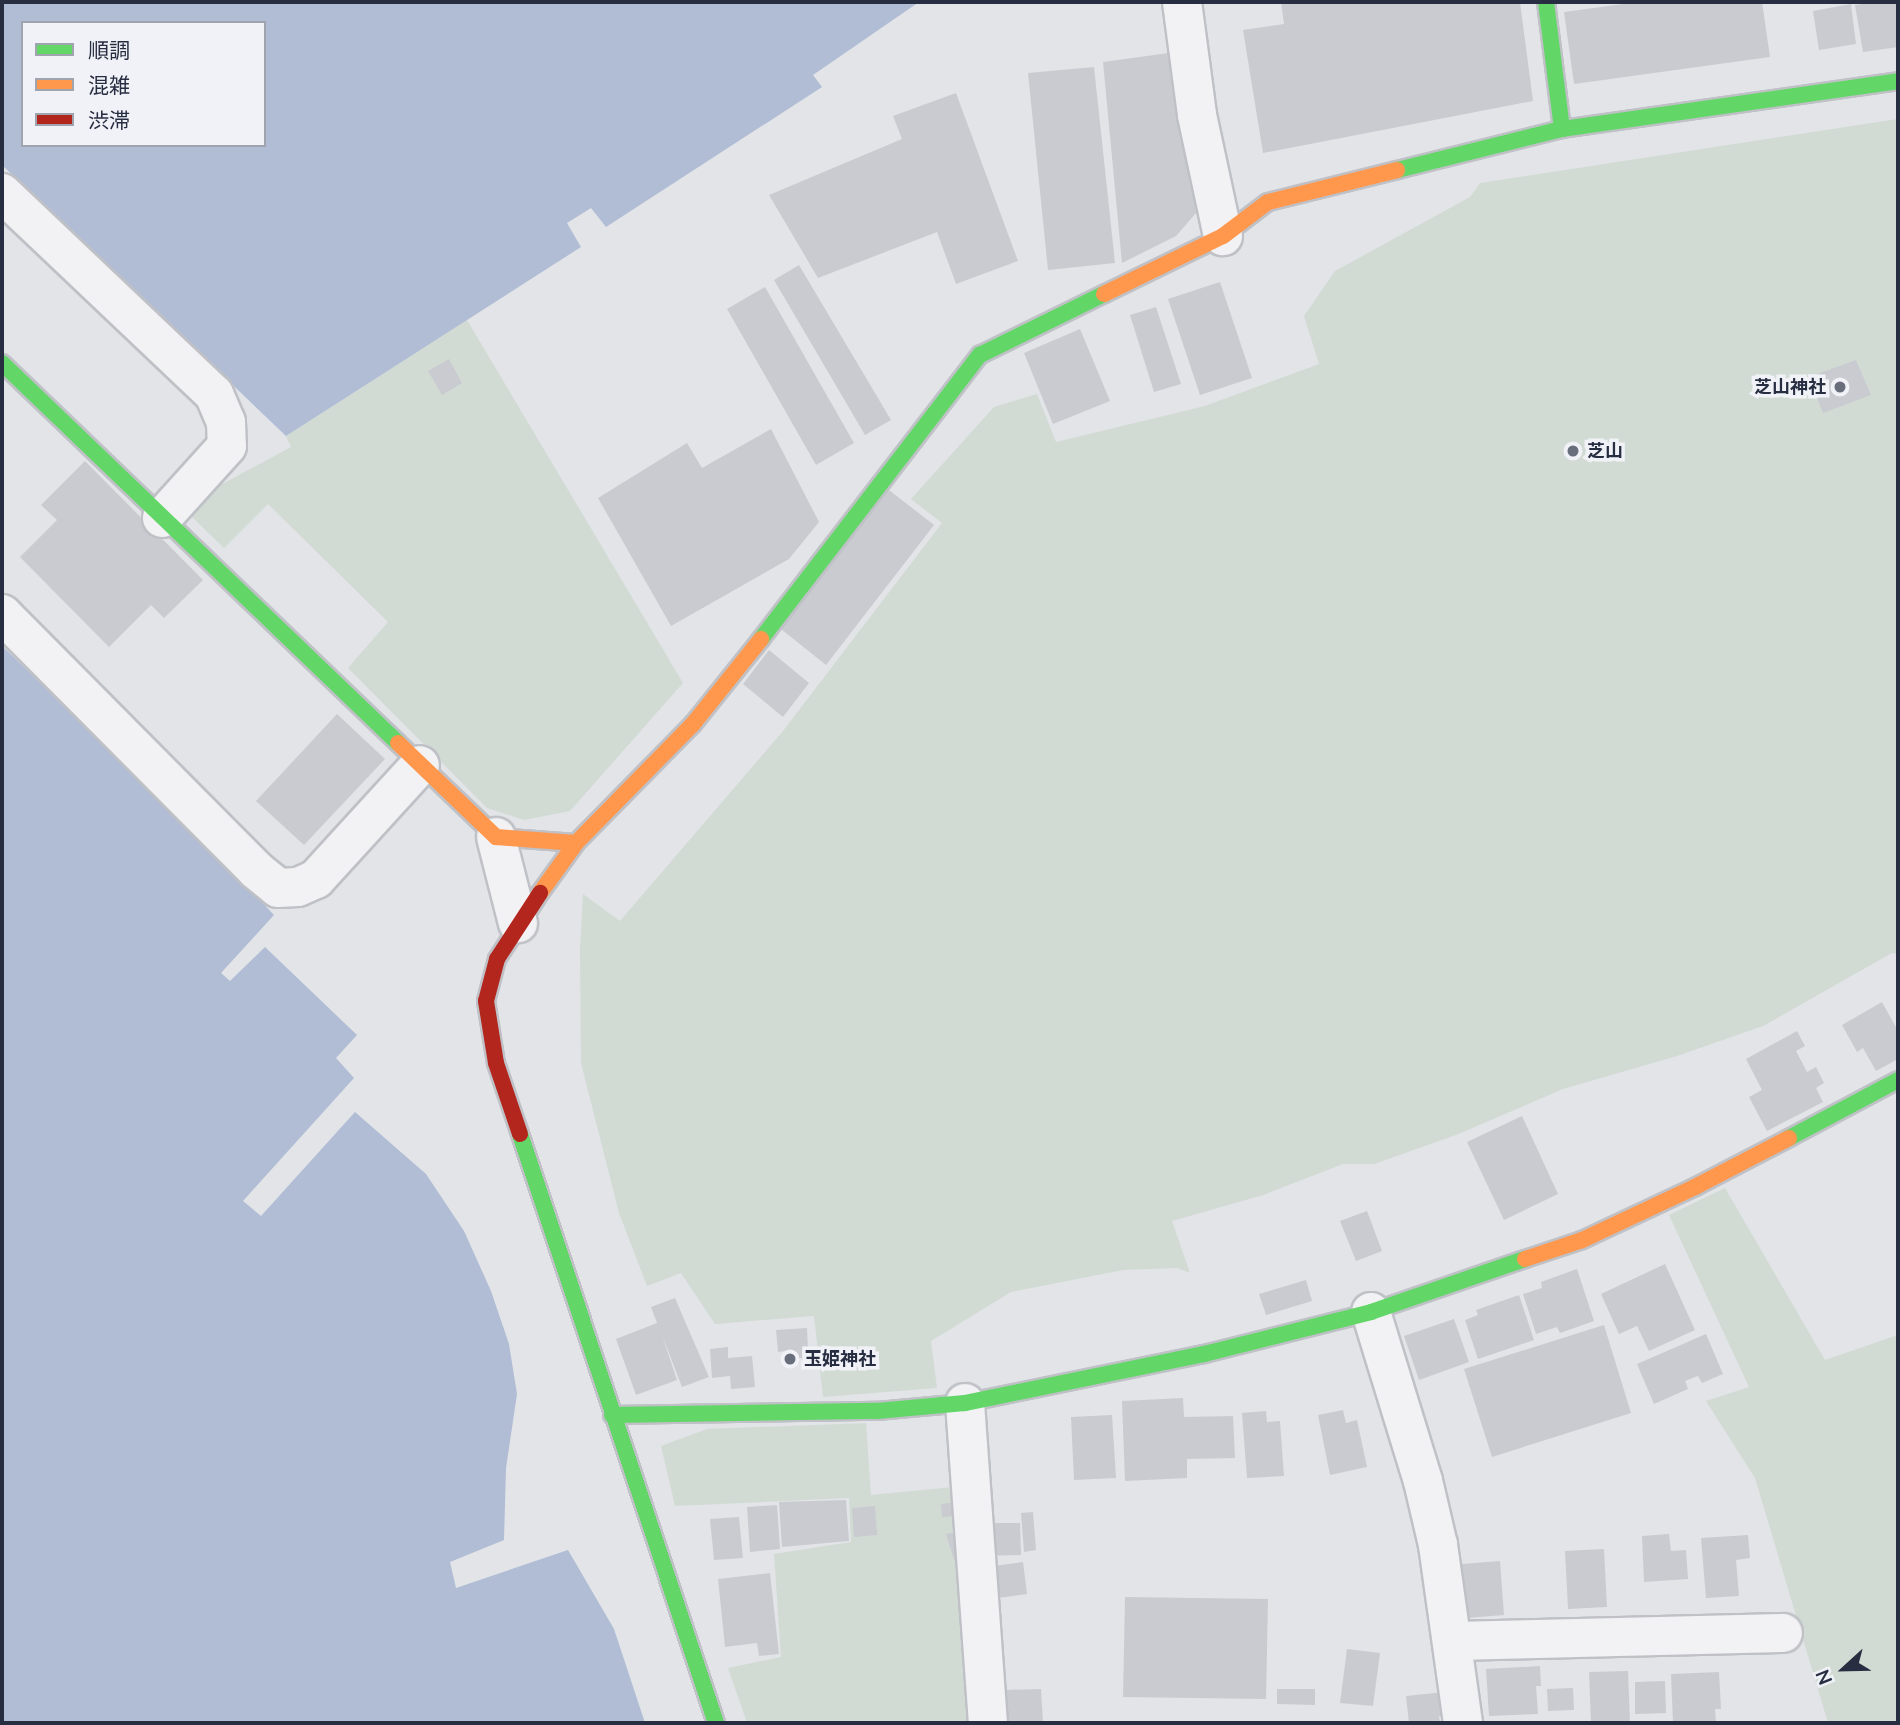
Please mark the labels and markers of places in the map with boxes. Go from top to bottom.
place label: 芝山神社 [1754,376,1826,398]
marker: 芝山神社 [1832,379,1848,395]
place label: 芝山 [1587,440,1623,462]
marker: 芝山 [1565,443,1581,459]
place label: 玉姫神社 [804,1348,876,1370]
marker: 玉姫神社 [782,1351,798,1367]

